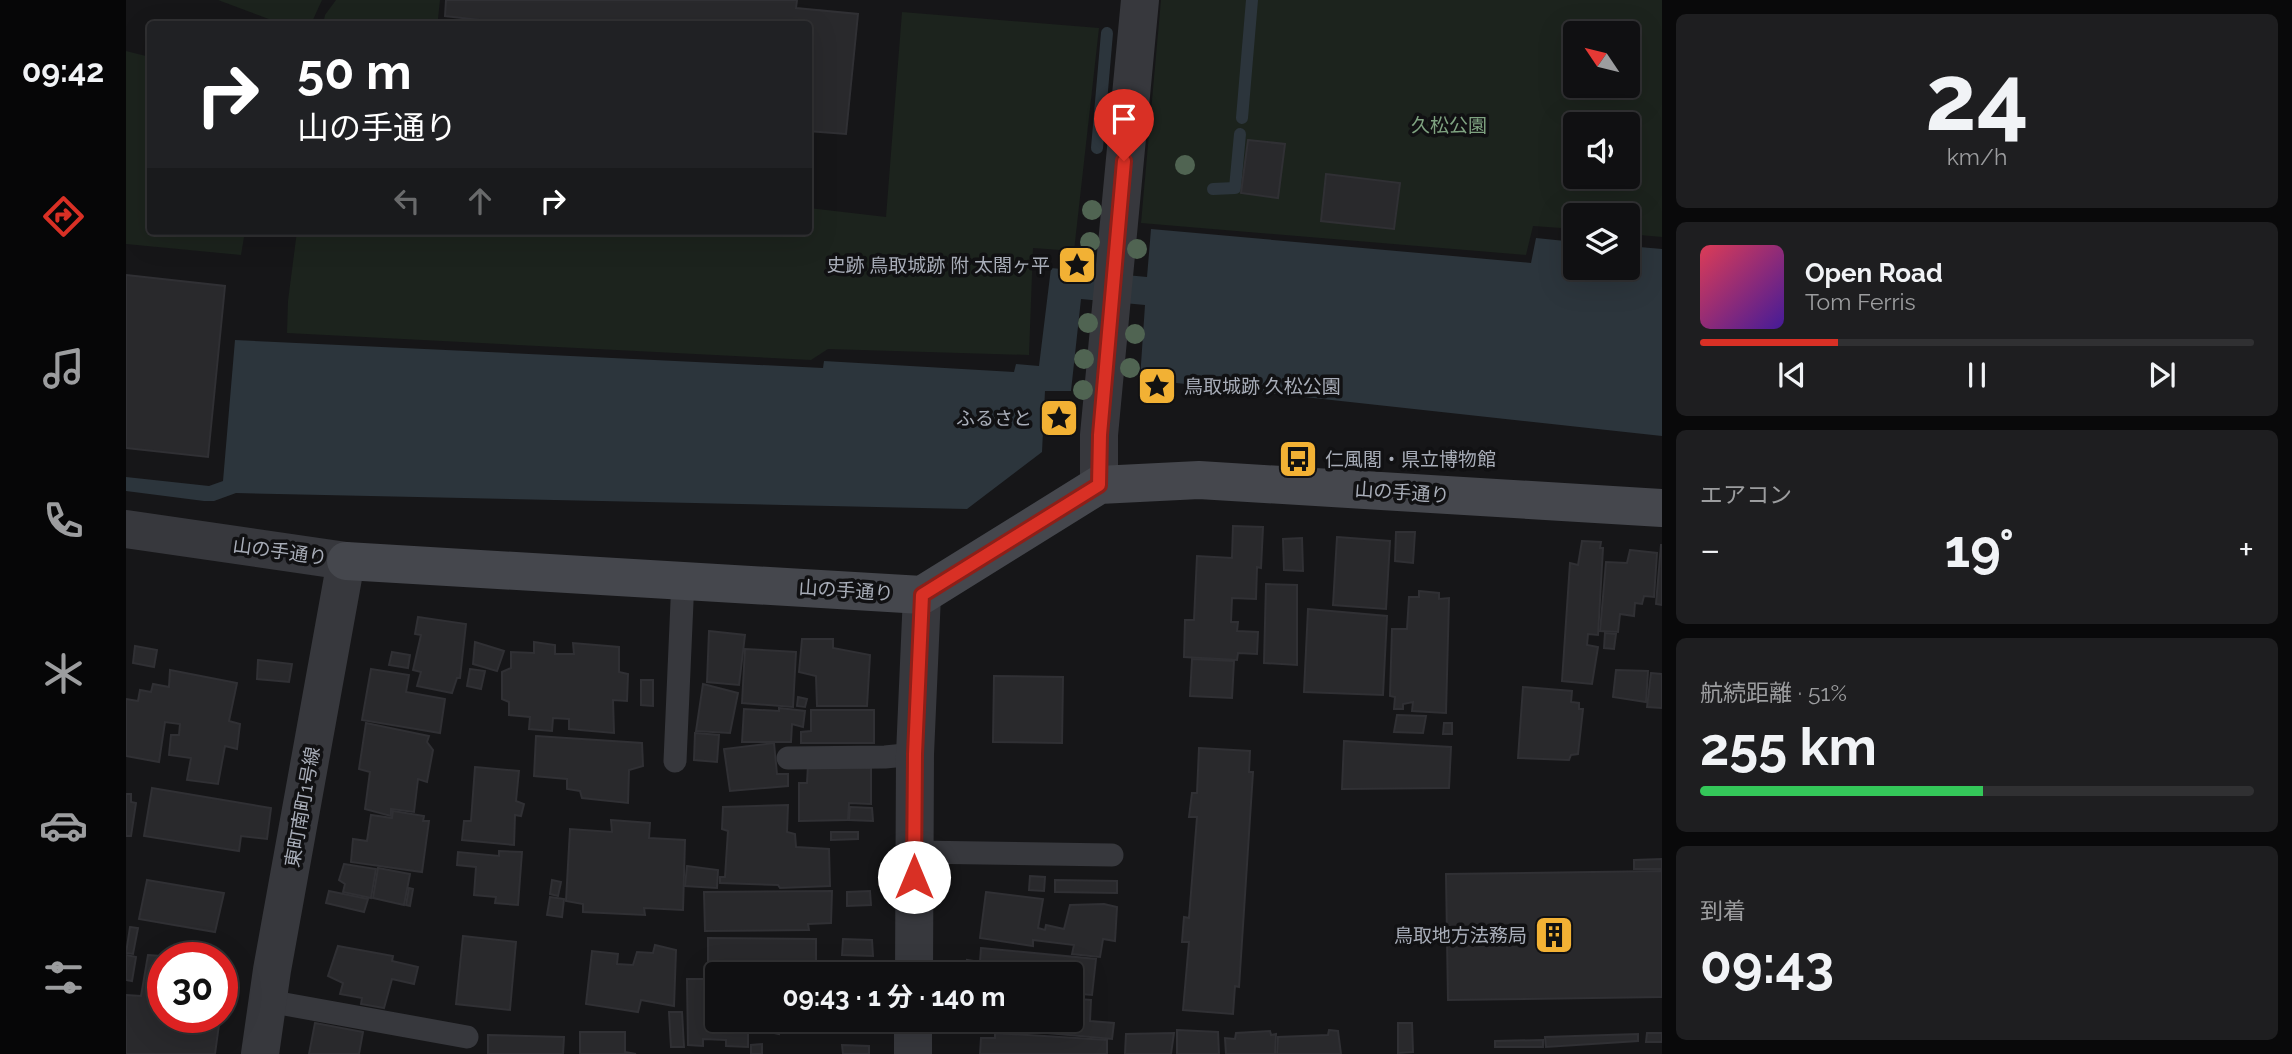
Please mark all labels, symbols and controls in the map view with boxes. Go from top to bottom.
north arrow [1563,21,1640,98]
map controls [1563,21,1640,280]
text: 50 m [297,43,412,100]
text: 24 [1925,44,2029,151]
icon: right [182,49,273,140]
text: 09:42 [22,52,104,89]
pin [1094,89,1154,161]
icon: arrive [1105,100,1143,138]
text: 山の手通り [297,109,457,146]
button: sound [1563,112,1640,189]
park label: 久松公園 [1411,114,1487,136]
text: km/h [1947,143,2007,170]
icon: left [388,182,426,220]
icon: ahead [461,182,499,220]
icon: right [534,182,572,220]
icon: directions [39,192,88,241]
button: layers [1563,203,1640,280]
place icon: 史跡 鳥取城跡 附 太閤ヶ平 [1056,244,1098,286]
place label: 史跡 鳥取城跡 附 太閤ヶ平 [826,254,1050,276]
text: Open Road [1805,258,1943,288]
text: Tom Ferris [1805,288,1916,315]
icon: music [39,344,88,393]
icon: previous [1773,356,1811,394]
icon: pause [1958,356,1996,394]
icon: next [2143,356,2181,394]
place icon: 鳥取城跡 久松公園 [1136,365,1178,407]
place label: 鳥取城跡 久松公園 [1184,375,1341,397]
place icon: ふるさと [1038,397,1080,439]
place label: ふるさと [956,407,1032,429]
bus stop icon: 仁風閣・県立博物館 [1277,438,1319,480]
place label: 仁風閣・県立博物館 [1325,448,1496,470]
street label: 山の手通り [1354,478,1450,506]
text: エアコン [1700,481,1792,508]
icon: phone [39,496,88,545]
text: 19° [1945,518,2014,579]
text: − [1700,527,1720,572]
text: + [2238,527,2254,572]
street label: 山の手通り [231,533,329,569]
street label: 山の手通り [798,576,894,604]
icon: climate [39,649,88,698]
text: 航続距離 · 51% [1700,679,1847,706]
text: 255 km [1700,716,1877,777]
street label: 東町南町1号線 [281,745,323,869]
icon: car [39,801,88,850]
position arrow [877,840,951,914]
text: 到着 [1700,897,1746,924]
building icon: 鳥取地方法務局 [1533,914,1575,956]
place label: 鳥取地方法務局 [1394,924,1527,946]
text: 09:43 [1700,934,1834,995]
speed limit sign: 30 [147,942,238,1033]
icon: filters [39,953,88,1002]
text: 09:43 · 1 分 · 140 m [783,982,1005,1012]

